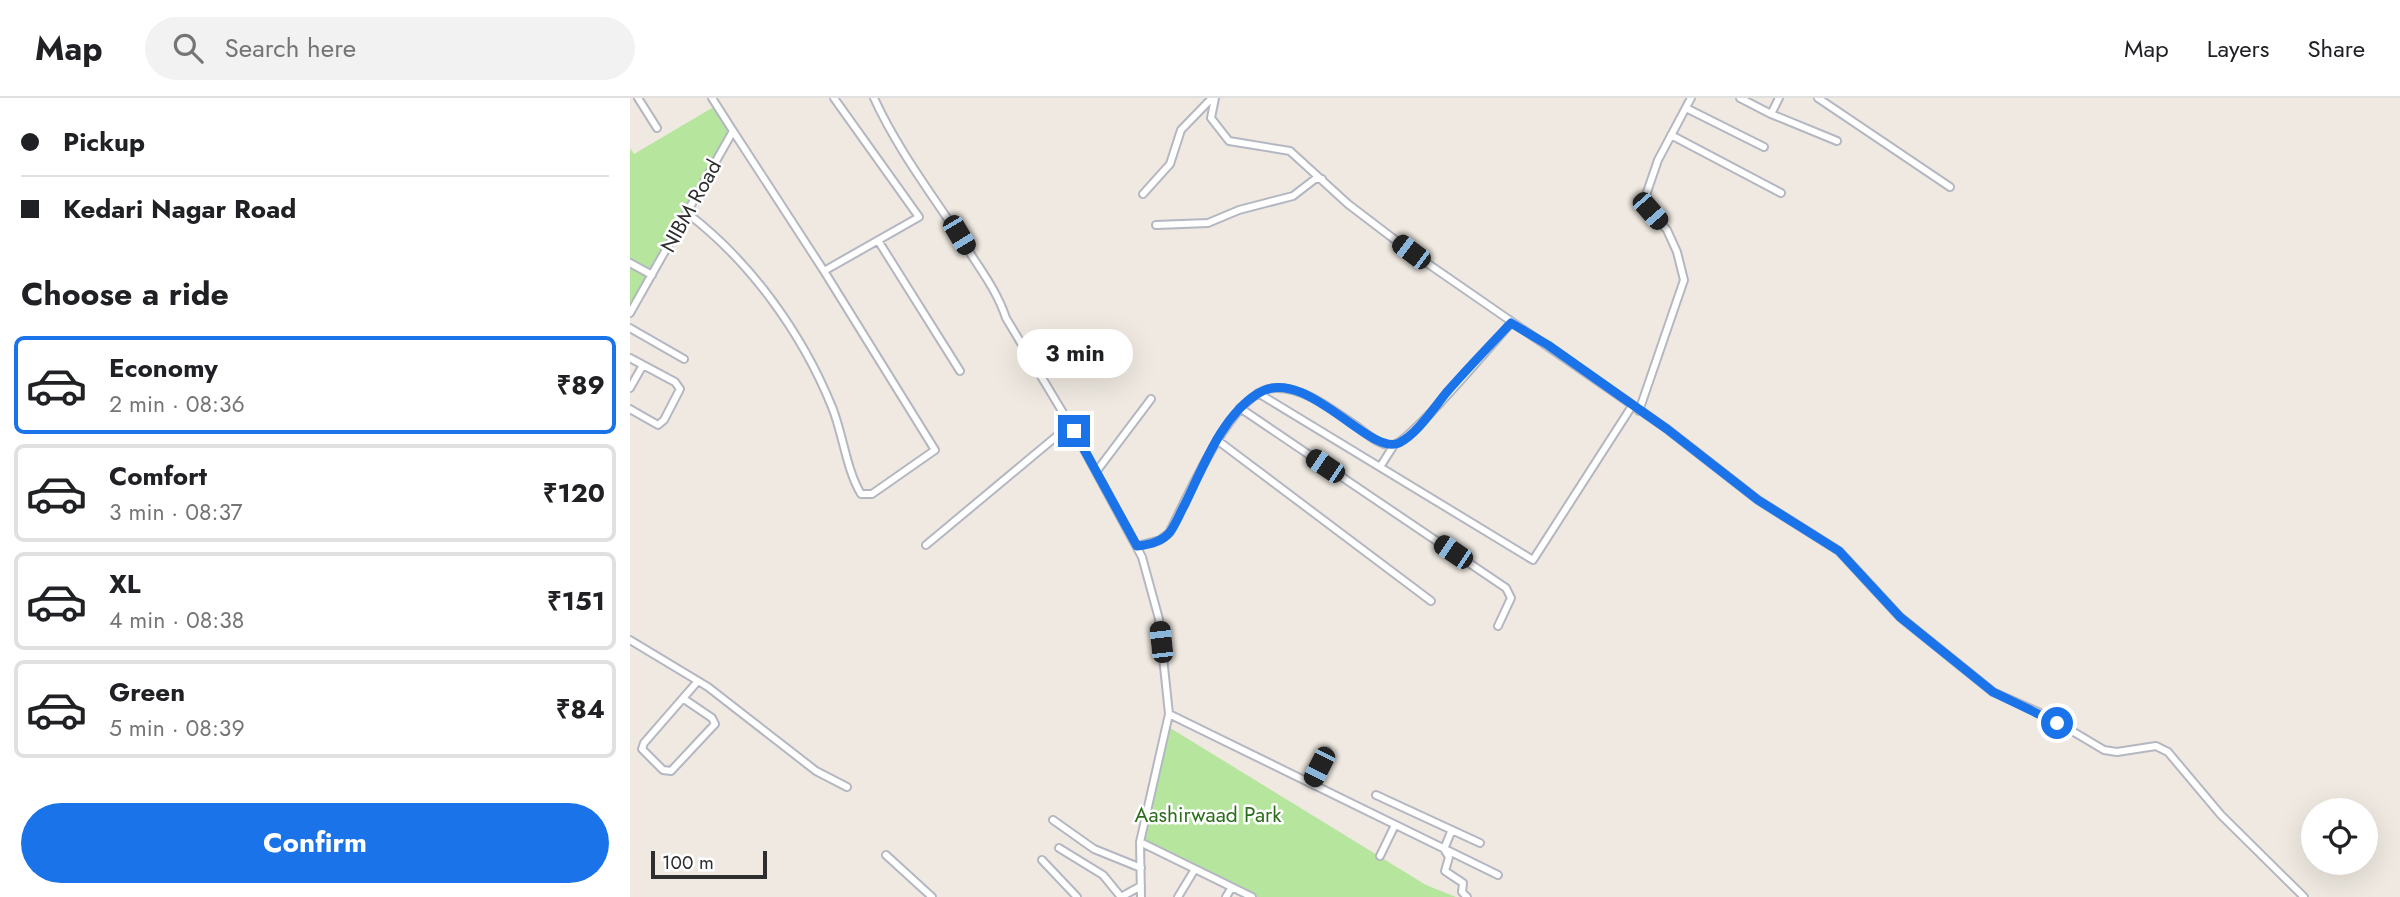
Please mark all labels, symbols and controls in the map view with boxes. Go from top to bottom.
search box [145,17,635,80]
text: Map [35,25,103,72]
icon: search [169,29,207,67]
text: Search here [225,29,356,67]
text: Map [2124,31,2169,66]
text: Layers [2207,31,2269,66]
text: Share [2307,31,2365,66]
text: Pickup [63,123,145,161]
street label: NIBM Road [653,154,729,258]
car [1629,188,1672,234]
text: Kedari Nagar Road [63,190,296,228]
car [940,212,979,258]
car [1388,231,1435,273]
text: Choose a ride [21,271,229,317]
callout: 3 min [1016,330,1132,378]
text: 3 min [1045,336,1105,370]
text: Economy [109,349,218,387]
icon: car [25,354,88,417]
text: ₹89 [556,366,605,404]
text: 2 min · 08:36 [109,387,245,421]
route end [1058,415,1090,447]
car [1302,446,1349,486]
text: Comfort [109,457,207,495]
icon: car [25,462,88,525]
text: ₹120 [543,474,605,512]
text: 3 min · 08:37 [109,495,243,529]
car [1430,532,1477,572]
text: XL [109,565,141,603]
icon: car [25,570,88,633]
text: ₹151 [547,582,605,620]
text: 4 min · 08:38 [109,603,244,637]
car [1149,620,1174,664]
text: Green [109,673,185,711]
icon: car [25,678,88,741]
text: ₹84 [556,690,605,728]
route start [2041,707,2073,739]
text: 5 min · 08:39 [109,711,245,745]
car [1301,744,1338,790]
map controls [2301,798,2378,875]
button: locate [2301,798,2378,875]
park label: Aashirwaad Park [1135,800,1282,830]
button: Confirm [21,803,609,883]
scale bar [651,848,766,880]
text: 100 m [662,849,714,876]

